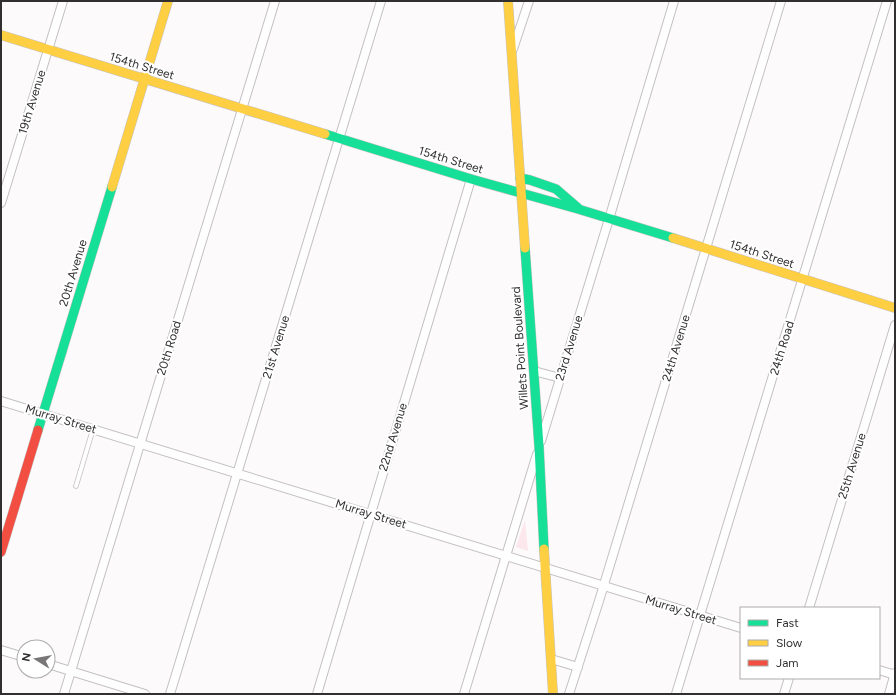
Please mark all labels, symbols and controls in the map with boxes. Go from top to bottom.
street label: 154th Street [108,49,177,83]
street label: 19th Avenue [16,68,49,136]
street label: 154th Street [417,143,486,177]
street label: 20th Avenue [56,237,90,308]
street label: 154th Street [728,237,797,271]
street label: Willets Point Boulevard [509,286,531,410]
street label: 21st Avenue [260,313,292,380]
street label: 23rd Avenue [552,313,586,383]
street label: 24th Avenue [659,313,693,383]
street label: 20th Road [154,319,184,377]
street label: 24th Road [767,319,797,377]
street label: 22nd Avenue [376,401,410,473]
street label: Murray Street [24,402,99,437]
street label: 25th Avenue [835,431,869,501]
street label: Murray Street [334,497,409,532]
street label: Murray Street [644,593,719,628]
legend [740,607,880,679]
text: Fast [776,616,799,630]
text: Slow [776,636,803,650]
north arrow [16,639,56,679]
text: N [19,652,34,663]
text: Jam [776,656,799,670]

